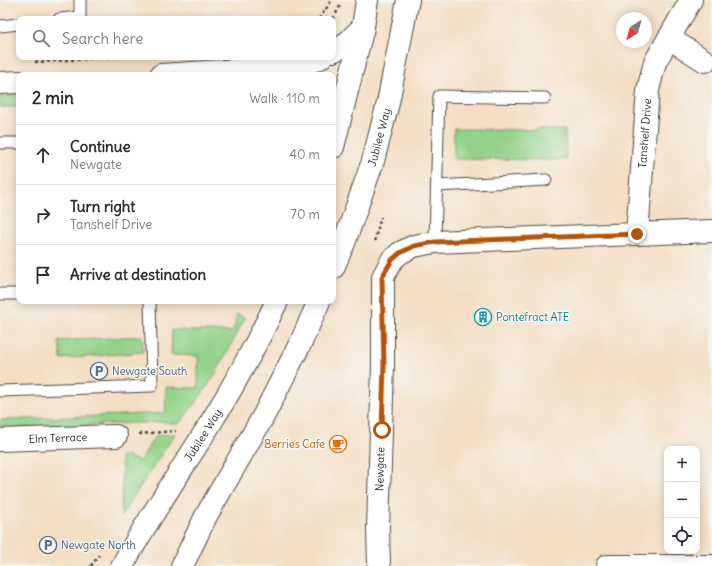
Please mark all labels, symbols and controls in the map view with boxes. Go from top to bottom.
north arrow [616,12,652,48]
search box [16,16,336,60]
icon: search [30,27,52,49]
text: Search here [62,29,143,48]
text: 2 min [32,87,74,109]
text: Walk · 110 m [249,90,320,107]
street label: Tanshelf Drive [635,98,654,169]
street label: Jubilee Way [365,106,393,168]
text: Continue [70,137,131,156]
icon: ahead [32,144,54,166]
text: 40 m [289,146,320,163]
text: Newgate [70,156,122,173]
text: Turn right [70,197,135,216]
icon: right [32,204,54,226]
text: 70 m [291,206,320,223]
text: Tanshelf Drive [70,216,152,233]
route end [628,225,646,243]
icon: arrive [32,264,54,286]
text: Arrive at destination [70,265,206,284]
building icon: Pontefract ATE [473,307,493,327]
place label: Pontefract ATE [496,310,569,324]
parking icon: Newgate South [89,361,109,381]
place label: Newgate South [112,364,187,378]
street label: Jubilee Way [181,406,225,464]
route start [373,421,391,439]
street label: Elm Terrace [28,430,88,446]
cafe icon: Berries Cafe [328,434,348,454]
place label: Berries Cafe [264,437,325,451]
map controls [664,446,700,554]
button: + [664,446,700,482]
street label: Newgate [372,447,387,491]
button: − [664,482,700,518]
button: locate [664,518,700,554]
parking icon: Newgate North [38,535,58,555]
place label: Newgate North [61,538,136,552]

